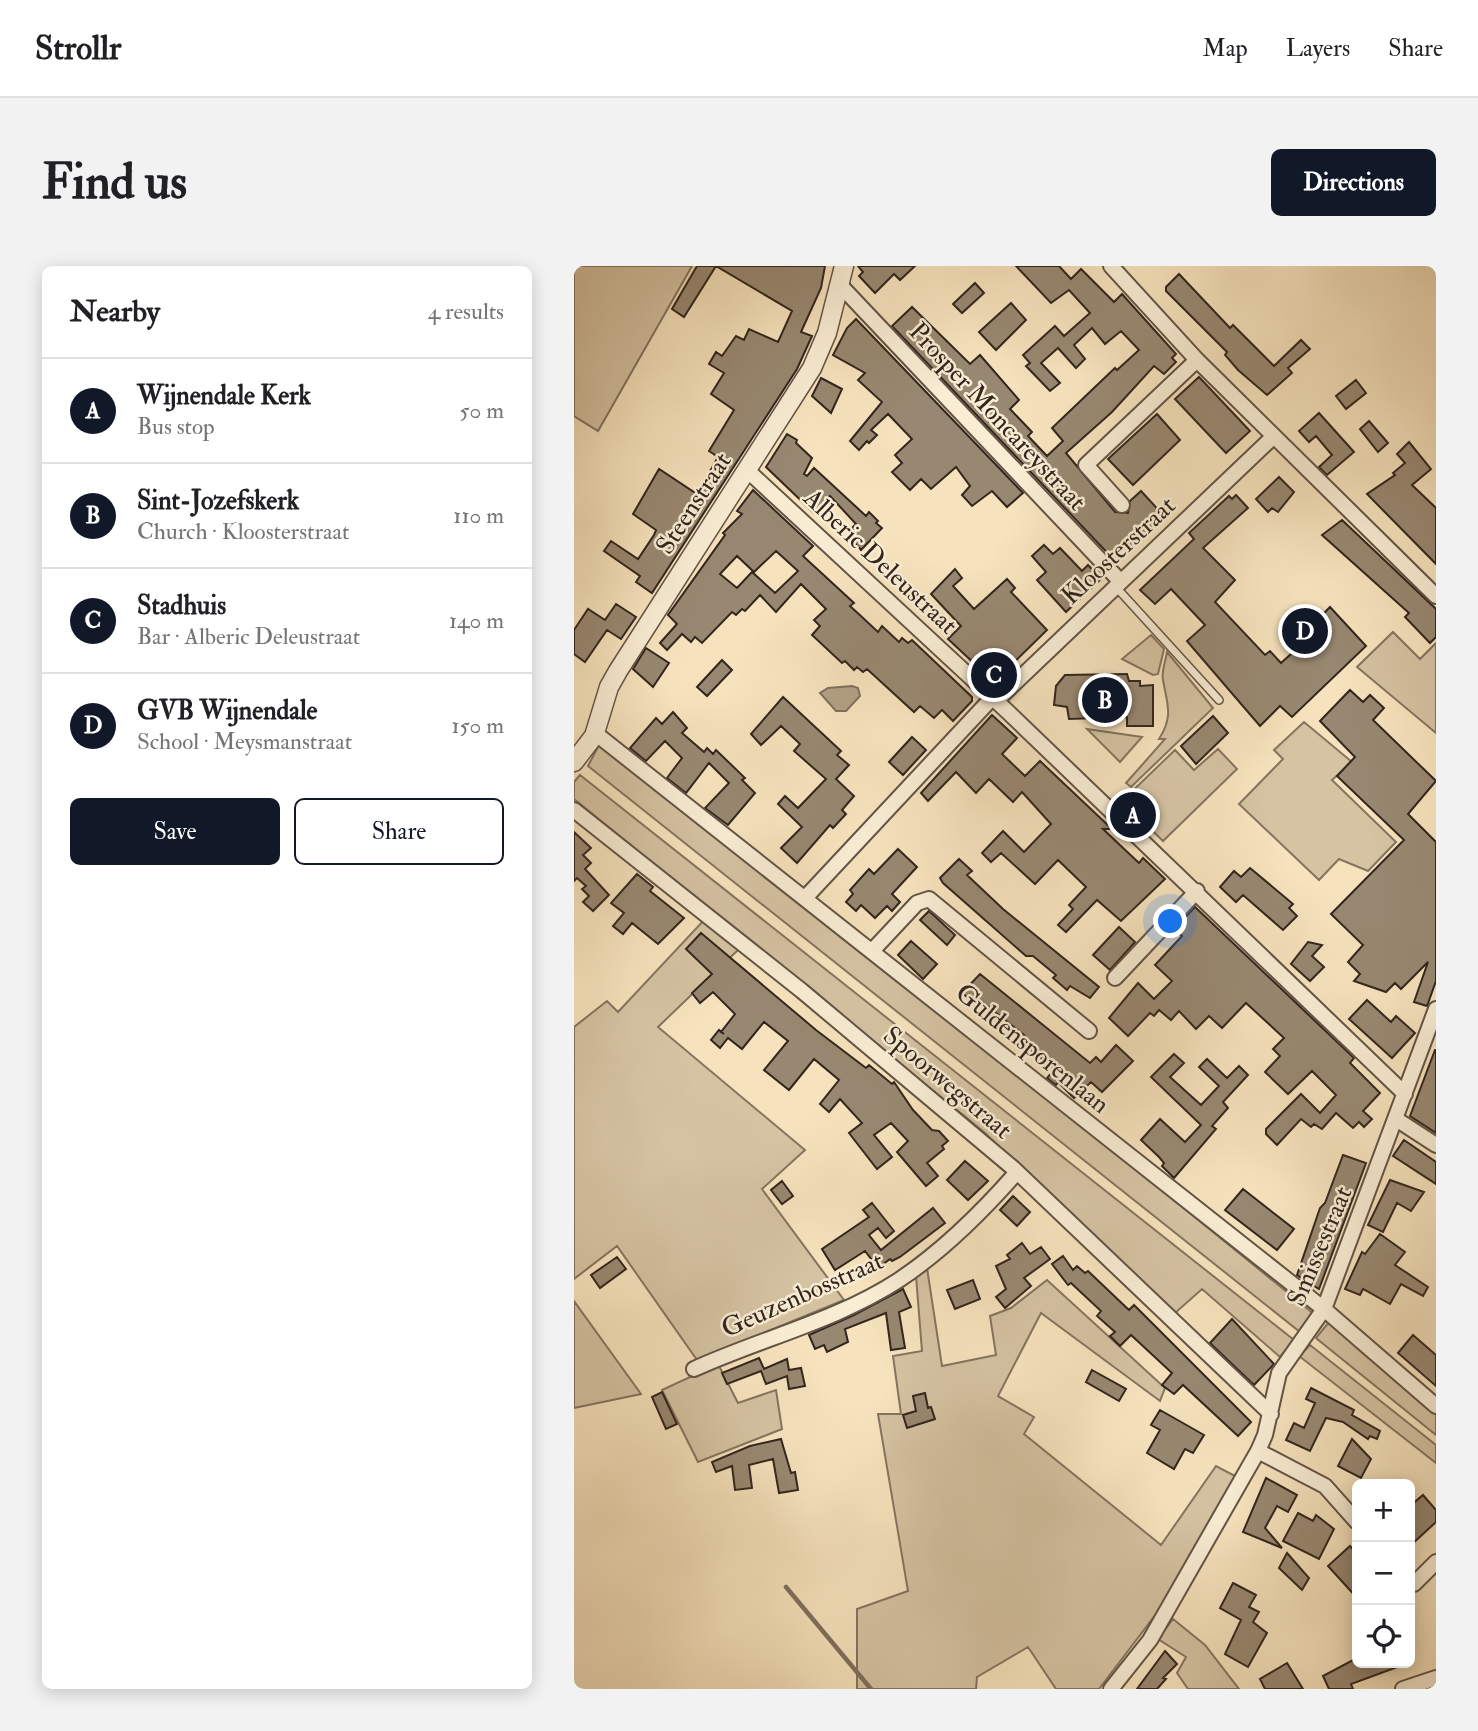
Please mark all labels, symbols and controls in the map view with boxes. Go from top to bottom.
text: Strollr [35,28,121,69]
text: Map [1203,33,1248,64]
text: Layers [1286,33,1350,64]
text: Share [1388,33,1443,64]
button: Directions [1271,149,1436,216]
text: Find us [42,152,187,213]
text: Nearby [70,293,160,330]
text: 4 results [428,297,504,326]
street label: Prosper Moncareystraat [901,316,1093,518]
text: Wijnendale Kerk [137,380,311,412]
text: A [86,396,100,425]
text: 50 m [460,396,504,425]
text: Bus stop [137,412,215,441]
street label: Steenstraat [649,447,739,560]
street label: Alberic Deleustraat [796,482,964,641]
text: Sint-Jozefskerk [137,485,299,517]
street label: Kloosterstraat [1055,490,1182,612]
text: B [85,501,101,530]
text: 110 m [453,501,504,530]
text: Church · Kloosterstraat [137,517,349,546]
text: Stadhuis [137,590,226,622]
pin: D [1282,605,1328,657]
text: C [85,606,101,635]
text: 140 m [449,606,504,635]
text: Bar · Alberic Deleustraat [137,622,360,651]
pin: C [971,649,1017,701]
pin: B [1082,674,1128,726]
text: GVB Wijnendale [137,695,317,727]
text: D [84,711,102,740]
text: 150 m [451,711,504,740]
text: School · Meysmanstraat [137,727,352,756]
pin: A [1110,789,1156,841]
button: Save [70,798,280,865]
button: Share [294,798,504,865]
your location [1153,904,1187,938]
street label: Guldensporenlaan [948,977,1116,1121]
street label: Spoorwegstraat [876,1020,1018,1147]
street label: Smissestraat [1280,1182,1359,1311]
street label: Geuzenbosstraat [716,1245,888,1345]
map controls [1352,1479,1415,1668]
button: + [1352,1479,1415,1542]
button: − [1352,1542,1415,1605]
button: locate [1352,1605,1415,1668]

